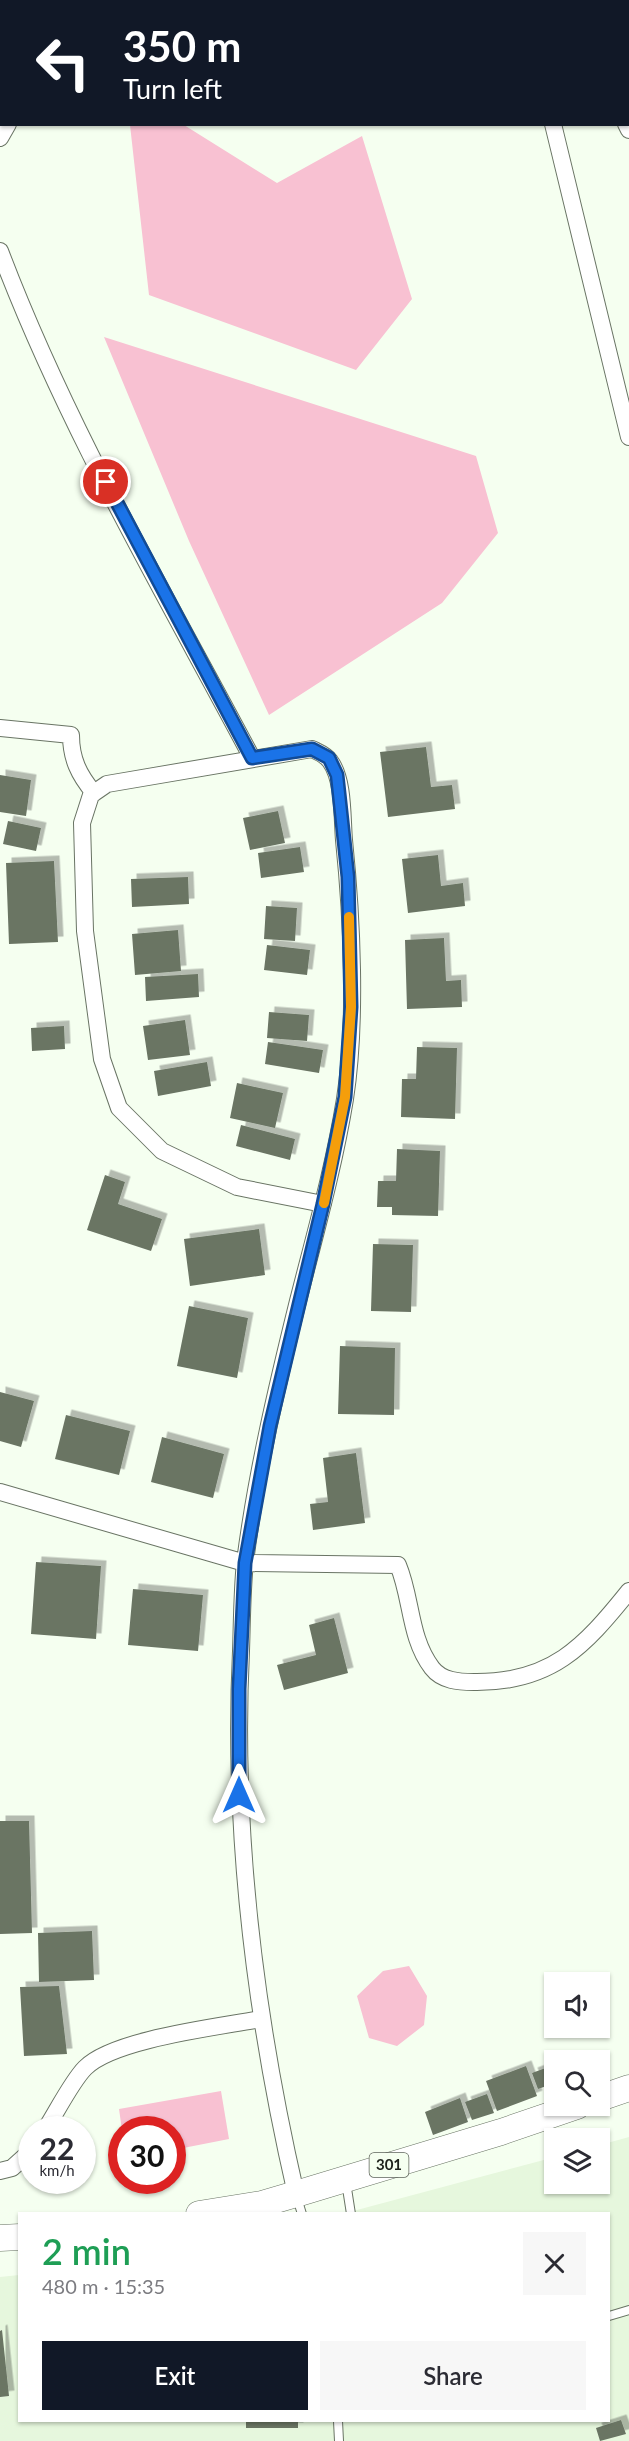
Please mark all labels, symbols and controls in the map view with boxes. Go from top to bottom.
text: 350 m [123,21,241,71]
icon: left [24,24,102,102]
text: Turn left [123,72,222,105]
pin [80,456,131,507]
icon: arrive [89,465,122,498]
position arrow [207,1763,271,1827]
map controls [544,1972,610,2194]
button: sound [544,1972,610,2038]
button: search [544,2050,610,2116]
speed limit sign: 30 [108,2116,186,2194]
button: layers [544,2128,610,2194]
text: 22 [40,2130,74,2166]
road number: 301 [370,2153,408,2177]
text: km/h [39,2161,75,2179]
text: 2 min [42,2229,131,2273]
button: close [523,2232,586,2295]
text: 480 m · 15:35 [42,2274,165,2298]
button: Exit [42,2341,308,2410]
button: Share [320,2341,586,2410]

